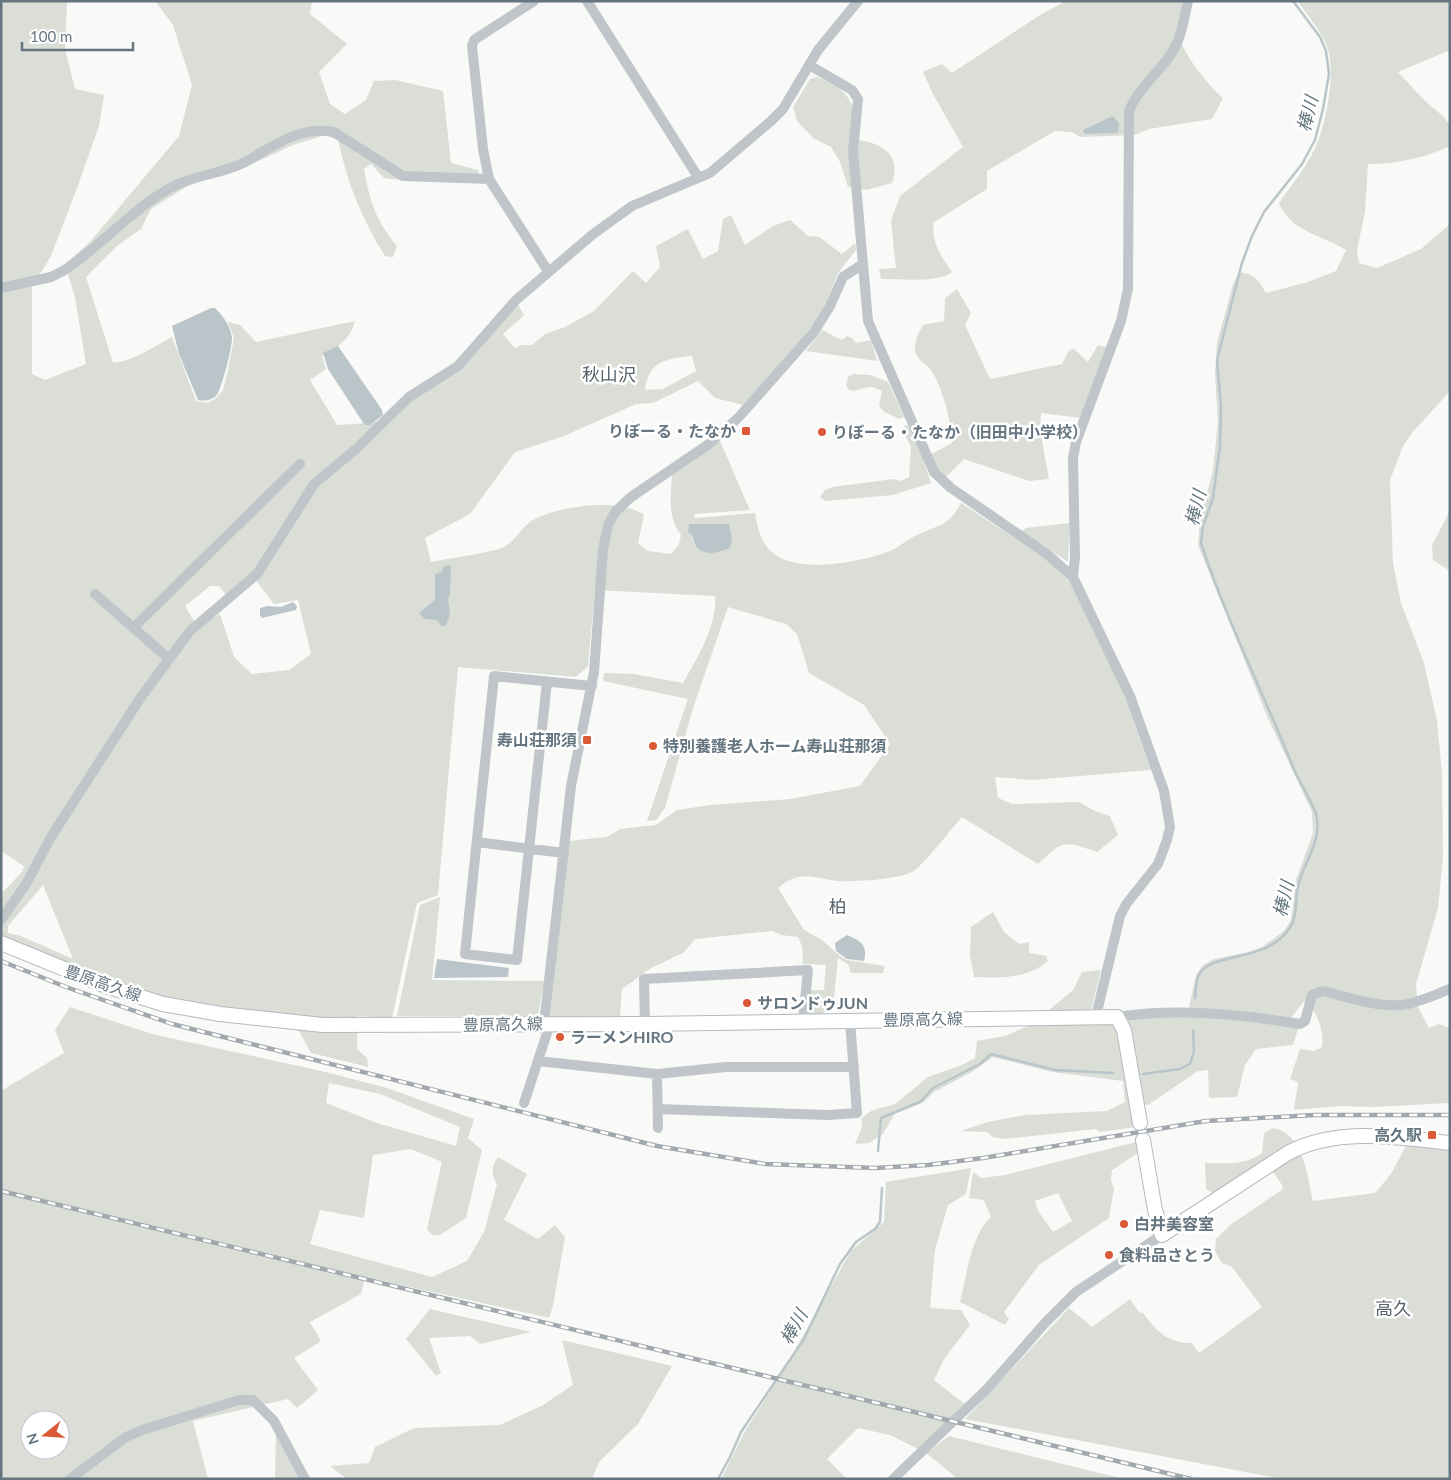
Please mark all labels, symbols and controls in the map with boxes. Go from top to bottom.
scale bar [22,20,134,52]
text: 100 m [30,27,72,45]
water label: 棒川 [1292,92,1323,134]
district label: 秋山沢 [582,363,636,385]
place label: りぼーる・たなか [608,421,736,440]
place label: りぼーる・たなか（旧田中小学校） [832,422,1088,441]
marker: りぼーる・たなか [740,425,752,437]
marker: りぼーる・たなか（旧田中小学校） [816,426,828,438]
water label: 棒川 [1180,486,1211,528]
place label: 寿山荘那須 [497,730,577,749]
marker: 寿山荘那須 [581,734,593,746]
place label: 特別養護老人ホーム寿山荘那須 [663,736,887,755]
marker: 特別養護老人ホーム寿山荘那須 [647,740,659,752]
water label: 棒川 [1268,877,1298,919]
district label: 柏 [829,895,847,917]
street label: 豊原高久線 [62,961,144,1005]
place label: サロンドゥJUN [757,993,868,1012]
marker: サロンドゥJUN [741,997,753,1009]
street label: 豊原高久線 [883,1008,963,1029]
street label: 豊原高久線 [463,1013,543,1034]
place label: ラーメンHIRO [570,1027,674,1046]
marker: ラーメンHIRO [554,1031,566,1043]
place label: 高久駅 [1374,1125,1422,1144]
marker: 高久駅 [1426,1129,1438,1141]
place label: 白井美容室 [1134,1214,1214,1233]
marker: 白井美容室 [1118,1218,1130,1230]
place label: 食料品さとう [1119,1245,1215,1264]
marker: 食料品さとう [1103,1249,1115,1261]
district label: 高久 [1375,1297,1411,1319]
water label: 棒川 [775,1304,812,1348]
north arrow [20,1410,70,1460]
text: N [22,1431,42,1447]

